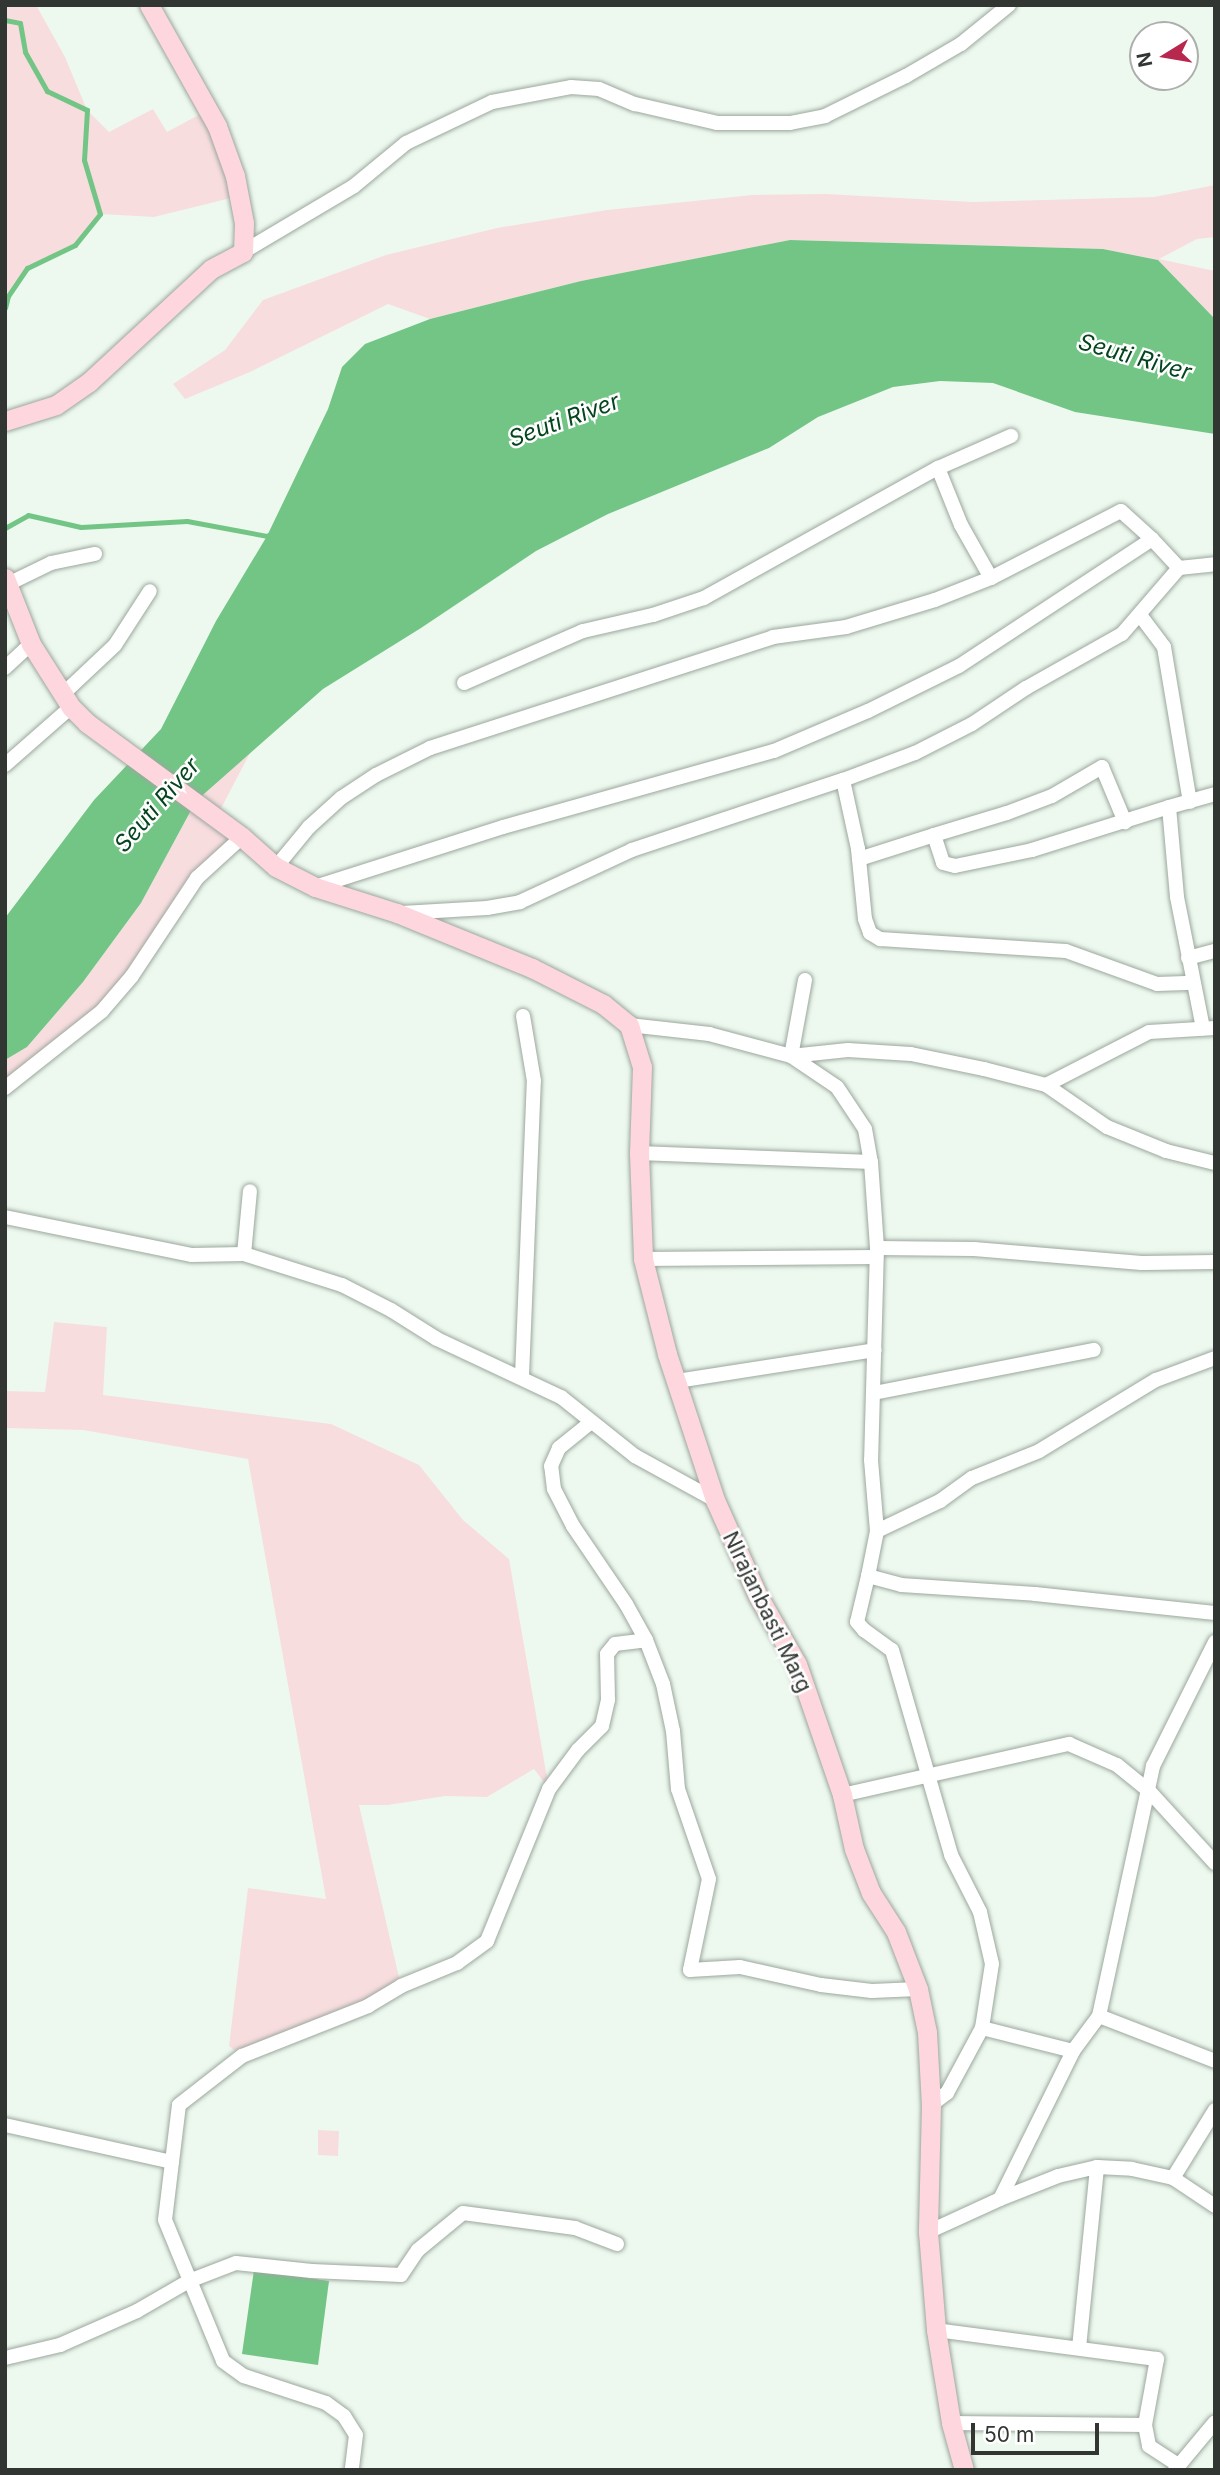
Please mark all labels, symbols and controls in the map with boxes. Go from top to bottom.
north arrow [1129,21,1199,91]
text: N [1132,50,1158,69]
water label: Seuti River [1075,328,1195,386]
water label: Seuti River [505,387,623,453]
water label: Seuti River [109,752,205,858]
street label: NIrajanbasti Marg [717,1528,817,1696]
scale bar [975,2408,1103,2452]
text: 50 m [984,2422,1034,2447]

